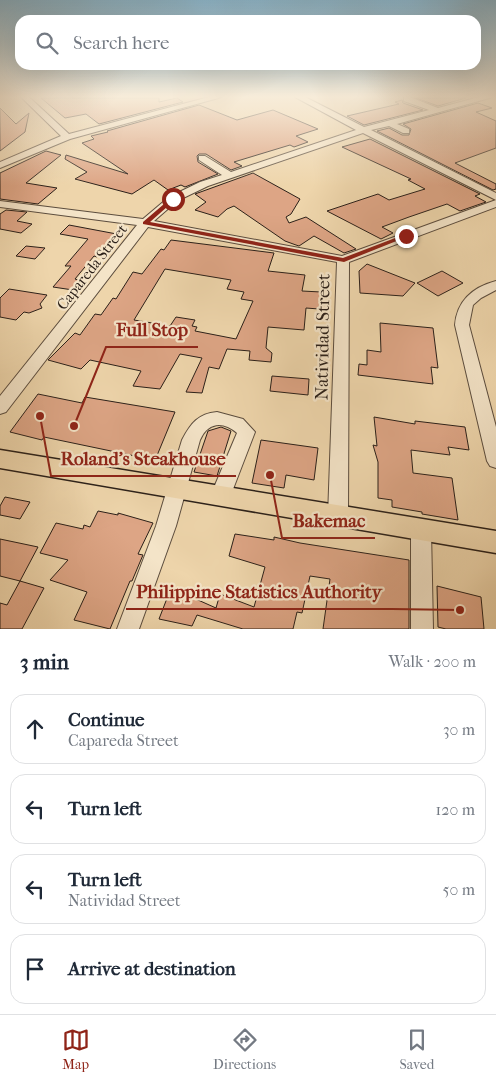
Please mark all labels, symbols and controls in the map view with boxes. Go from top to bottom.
search box [15,15,481,70]
icon: search [33,29,61,57]
text: Search here [73,32,169,54]
route start [162,188,185,211]
street label: Capareda Street [53,220,131,313]
route end [395,225,418,248]
street label: Natividad Street [311,273,335,400]
callout: Full Stop [106,313,198,347]
text: Full Stop [115,319,188,341]
callout: Roland's Steakhouse [51,442,236,476]
text: Roland's Steakhouse [60,448,226,470]
callout: Bakemac [282,504,375,538]
text: Bakemac [292,510,366,532]
callout: Philippine Statistics Authority [126,575,392,609]
text: Philippine Statistics Authority [136,581,383,603]
text: 3 min [20,650,69,674]
text: Walk · 200 m [389,652,476,671]
text: Continue [68,709,144,731]
icon: ahead [21,715,49,743]
text: 30 m [443,720,475,739]
text: Capareda Street [68,731,179,750]
icon: left [21,795,49,823]
text: Turn left [68,798,142,820]
text: 120 m [436,800,475,819]
text: Turn left [68,869,142,891]
icon: left [21,875,49,903]
text: 50 m [443,880,475,899]
text: Natividad Street [68,891,180,910]
icon: arrive [21,955,49,983]
text: Arrive at destination [68,958,236,980]
tab: Map [62,1026,90,1073]
tab: Directions [213,1026,276,1073]
tab: Saved [400,1026,434,1073]

